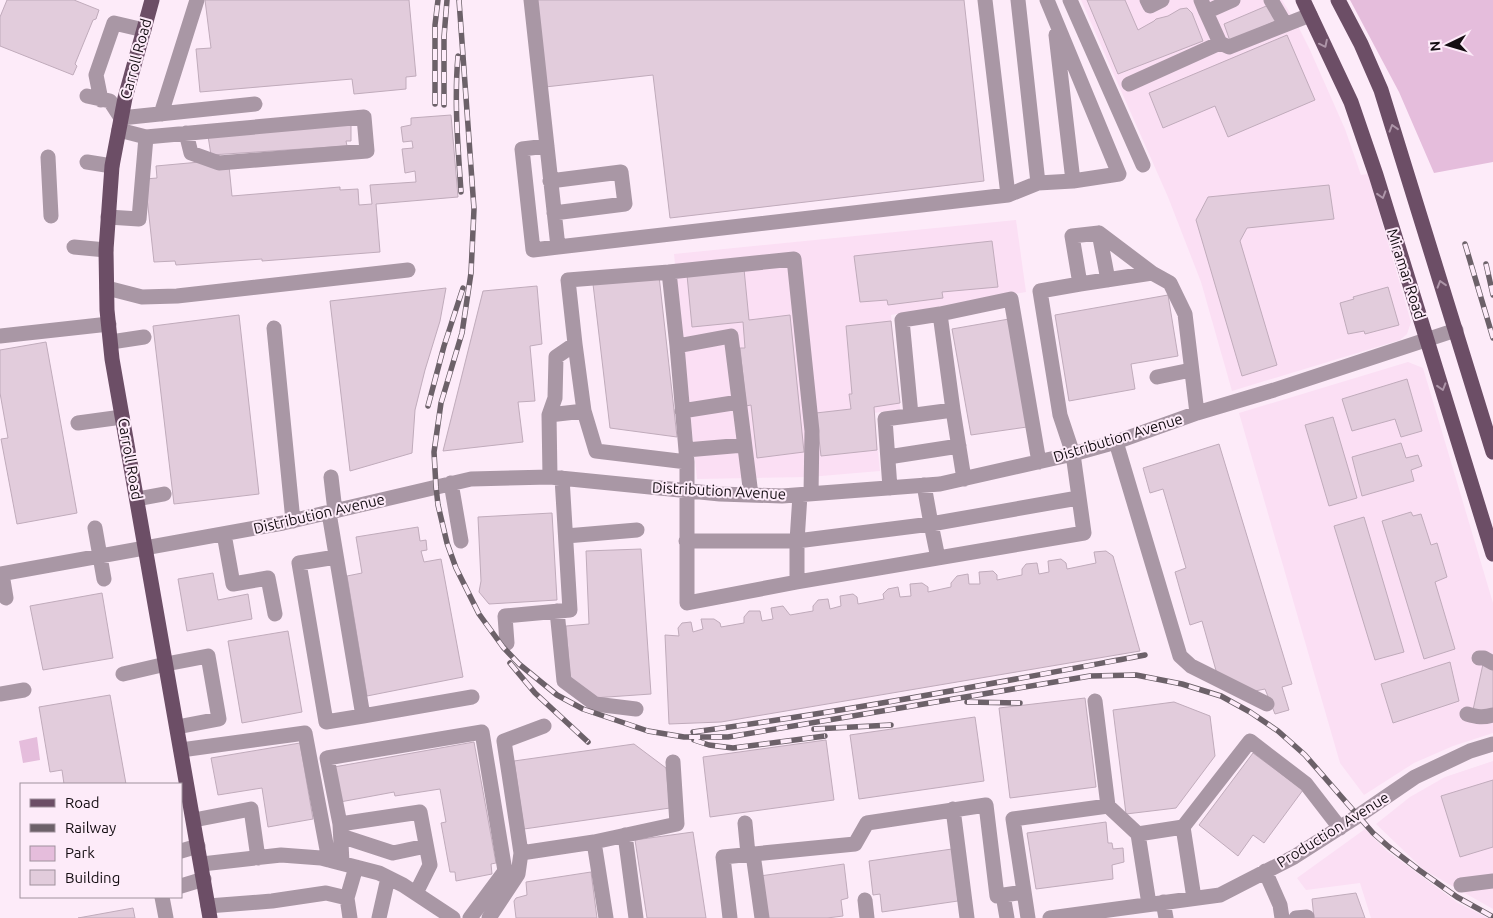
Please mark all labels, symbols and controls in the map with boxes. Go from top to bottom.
street label: Carroll Road [117,17,154,101]
north arrow [1423,20,1473,70]
one-way arrow [1318,39,1329,48]
text: N [1427,40,1443,52]
one-way arrow [1389,125,1399,133]
one-way arrow [1376,191,1386,199]
street label: Miramar Road [1384,226,1429,321]
one-way arrow [1437,280,1447,288]
one-way arrow [1436,382,1446,391]
street label: Distribution Avenue [1051,410,1184,465]
street label: Carroll Road [115,417,146,501]
street label: Distribution Avenue [652,479,786,503]
street label: Distribution Avenue [252,490,386,537]
legend [20,783,182,898]
street label: Production Avenue [1274,788,1392,871]
text: Road [65,794,100,811]
text: Railway [65,819,116,836]
text: Park [65,844,95,861]
text: Building [65,869,120,886]

